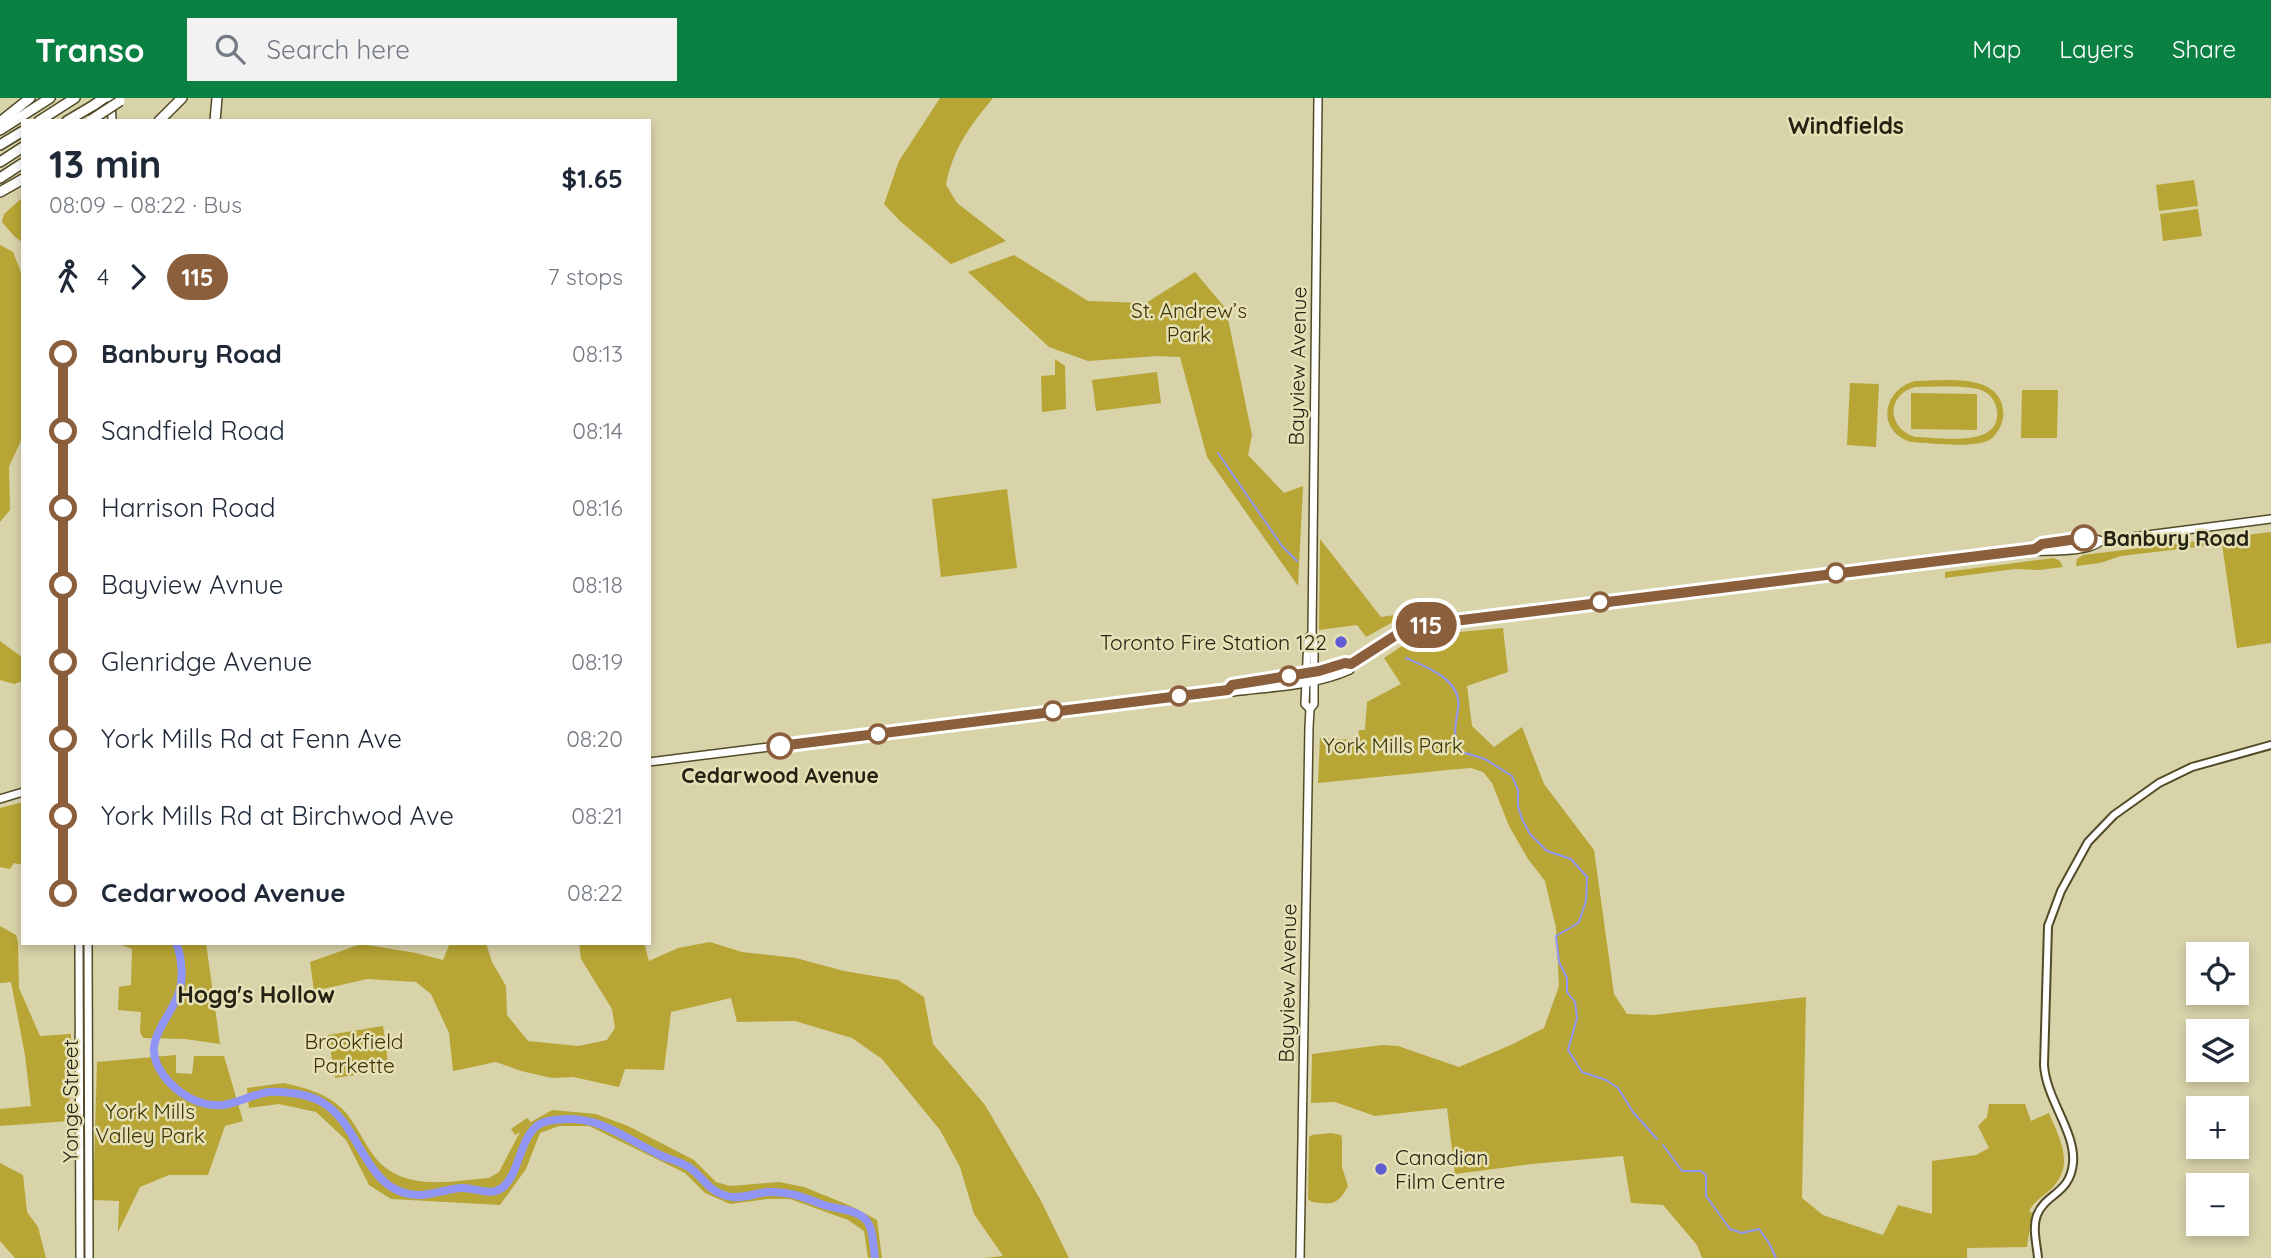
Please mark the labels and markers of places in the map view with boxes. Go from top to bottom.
marker: Banbury Road [2071,525,2097,551]
place label: Banbury Road [2103,525,2249,551]
unlabelled marker [1826,563,1846,583]
unlabelled marker [1590,592,1610,612]
place label: Toronto Fire Station 122 [1100,629,1327,655]
marker: Toronto Fire Station 122 [1333,634,1349,650]
unlabelled marker [1279,666,1299,686]
unlabelled marker [1169,686,1189,706]
unlabelled marker [1043,701,1063,721]
unlabelled marker [868,724,888,744]
marker: Cedarwood Avenue [767,733,793,759]
place label: Cedarwood Avenue [681,762,879,788]
place label: Canadian Film Centre [1395,1144,1505,1194]
marker: Canadian Film Centre [1373,1161,1389,1177]

